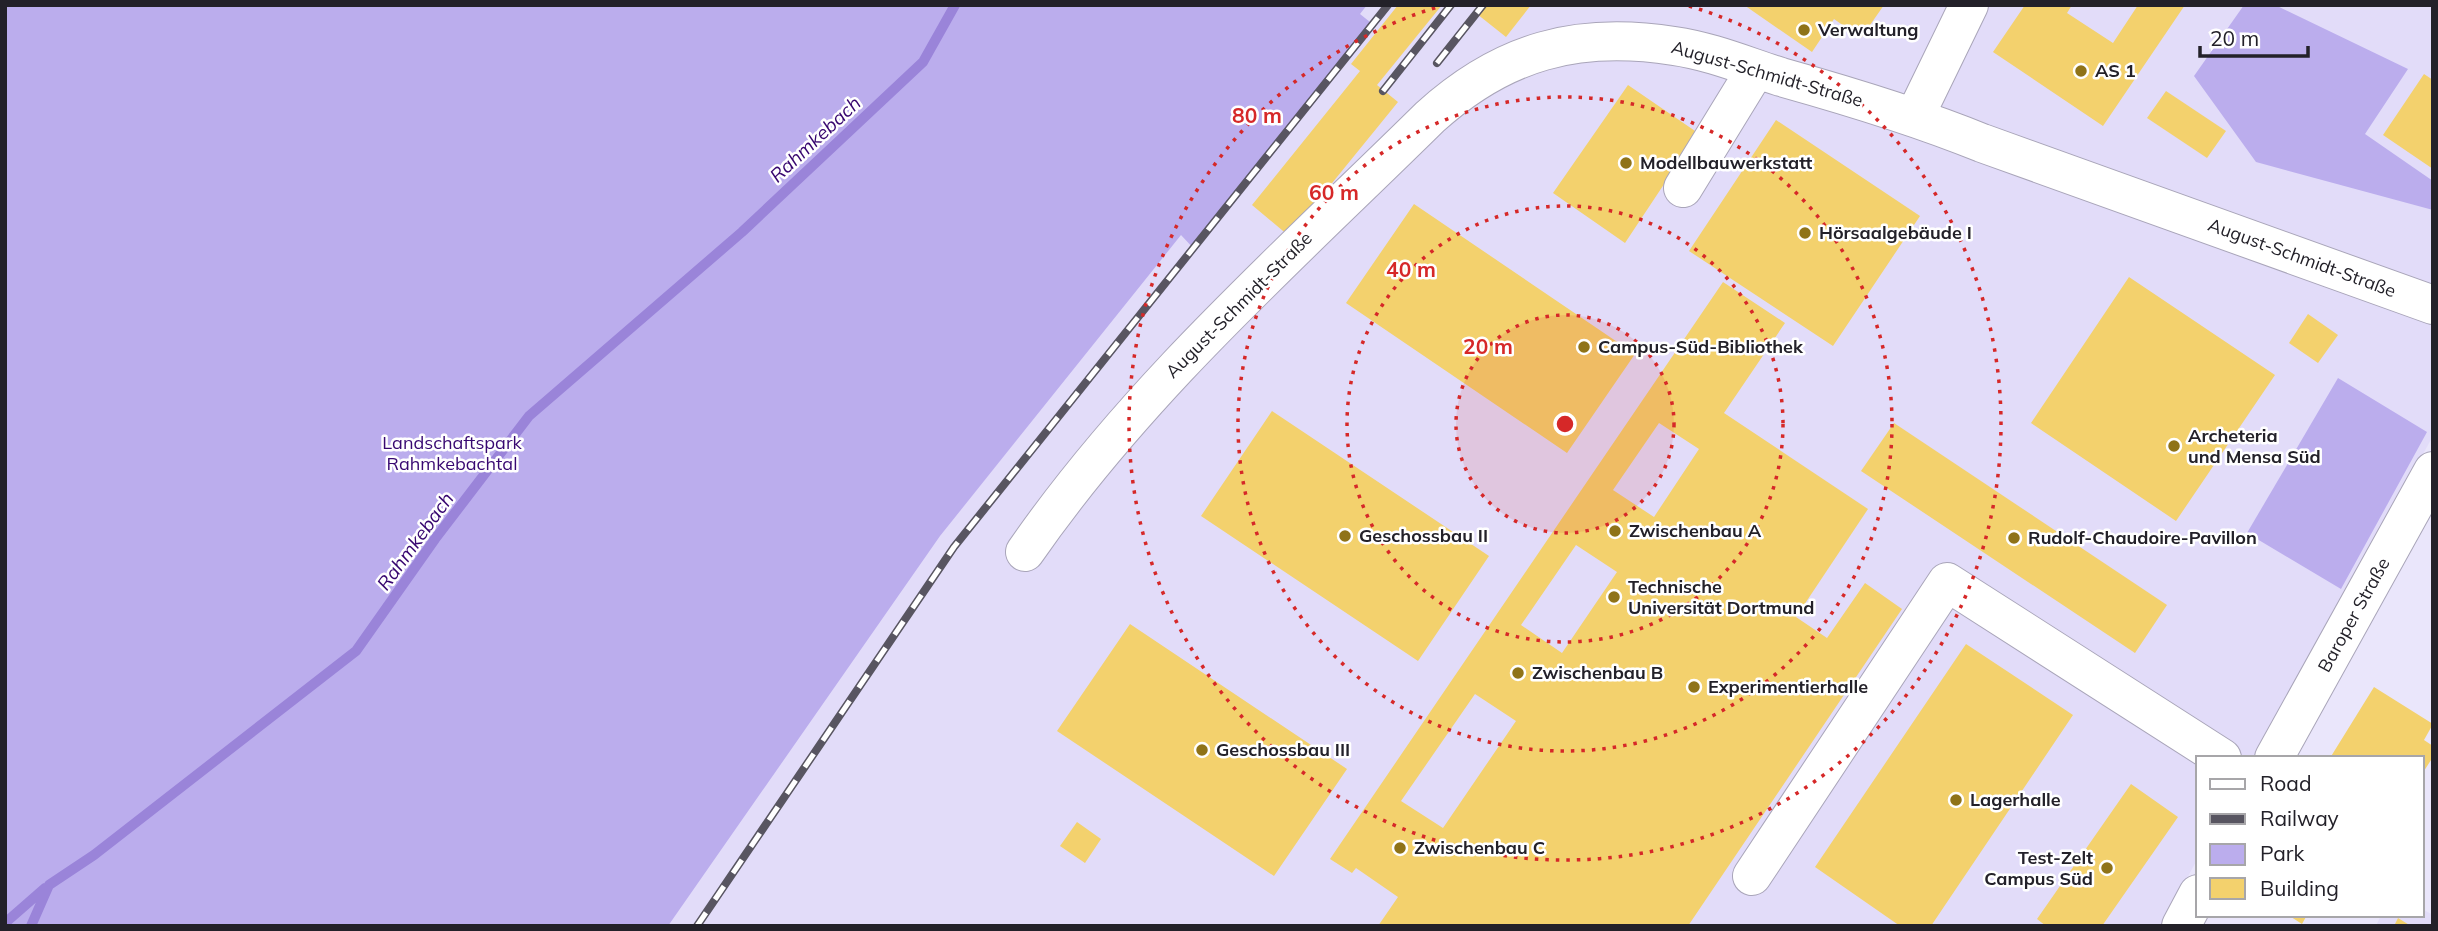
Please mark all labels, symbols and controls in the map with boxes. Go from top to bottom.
scale bar [2200,14,2308,58]
place label: Verwaltung [1817,18,1919,41]
marker: Verwaltung [1796,22,1812,38]
text: 20 m [2210,25,2259,51]
street label: August-Schmidt-Straße [1669,35,1866,112]
place label: AS 1 [2095,59,2136,82]
marker: AS 1 [2073,63,2089,79]
water label: Rahmkebach [765,91,865,187]
text: 80 m [1232,102,1282,128]
place label: Modellbauwerkstatt [1640,151,1812,174]
marker: Modellbauwerkstatt [1618,155,1634,171]
text: 60 m [1309,179,1359,205]
street label: August-Schmidt-Straße [2205,213,2399,302]
place label: Hörsaalgebäude I [1819,221,1972,244]
marker: Hörsaalgebäude I [1797,225,1813,241]
street label: August-Schmidt-Straße [1160,226,1317,383]
text: 40 m [1386,256,1436,282]
text: 20 m [1463,333,1513,359]
place label: Campus-Süd-Bibliothek [1598,335,1804,358]
marker: Campus-Süd-Bibliothek [1576,339,1592,355]
centre of rings [1553,412,1577,436]
place label: Archeteria und Mensa Süd [2188,424,2321,468]
park label: Landschaftspark Rahmkebachtal [382,431,522,475]
marker: Archeteria und Mensa Süd [2166,438,2182,454]
water label: Rahmkebach [371,487,459,595]
place label: Zwischenbau A [1629,519,1762,542]
marker: Zwischenbau A [1607,523,1623,539]
place label: Geschossbau II [1359,524,1488,547]
place label: Rudolf-Chaudoire-Pavillon [2028,526,2257,549]
marker: Geschossbau II [1337,528,1353,544]
marker: Rudolf-Chaudoire-Pavillon [2006,530,2022,546]
street label: Baroper Straße [2313,553,2395,676]
place label: Technische Universität Dortmund [1628,575,1814,619]
marker: Technische Universität Dortmund [1606,589,1622,605]
place label: Zwischenbau B [1532,661,1663,684]
marker: Zwischenbau B [1510,665,1526,681]
place label: Experimentierhalle [1708,675,1868,698]
marker: Experimentierhalle [1686,679,1702,695]
place label: Geschossbau III [1216,738,1350,761]
marker: Geschossbau III [1194,742,1210,758]
legend [2196,756,2424,917]
text: Road [2260,770,2311,796]
place label: Lagerhalle [1970,788,2061,811]
marker: Lagerhalle [1948,792,1964,808]
text: Railway [2260,805,2339,831]
place label: Zwischenbau C [1414,836,1545,859]
marker: Zwischenbau C [1392,840,1408,856]
text: Park [2260,840,2304,866]
place label: Test-Zelt Campus Süd [1984,846,2093,890]
marker: Test-Zelt Campus Süd [2099,860,2115,876]
text: Building [2260,875,2339,901]

